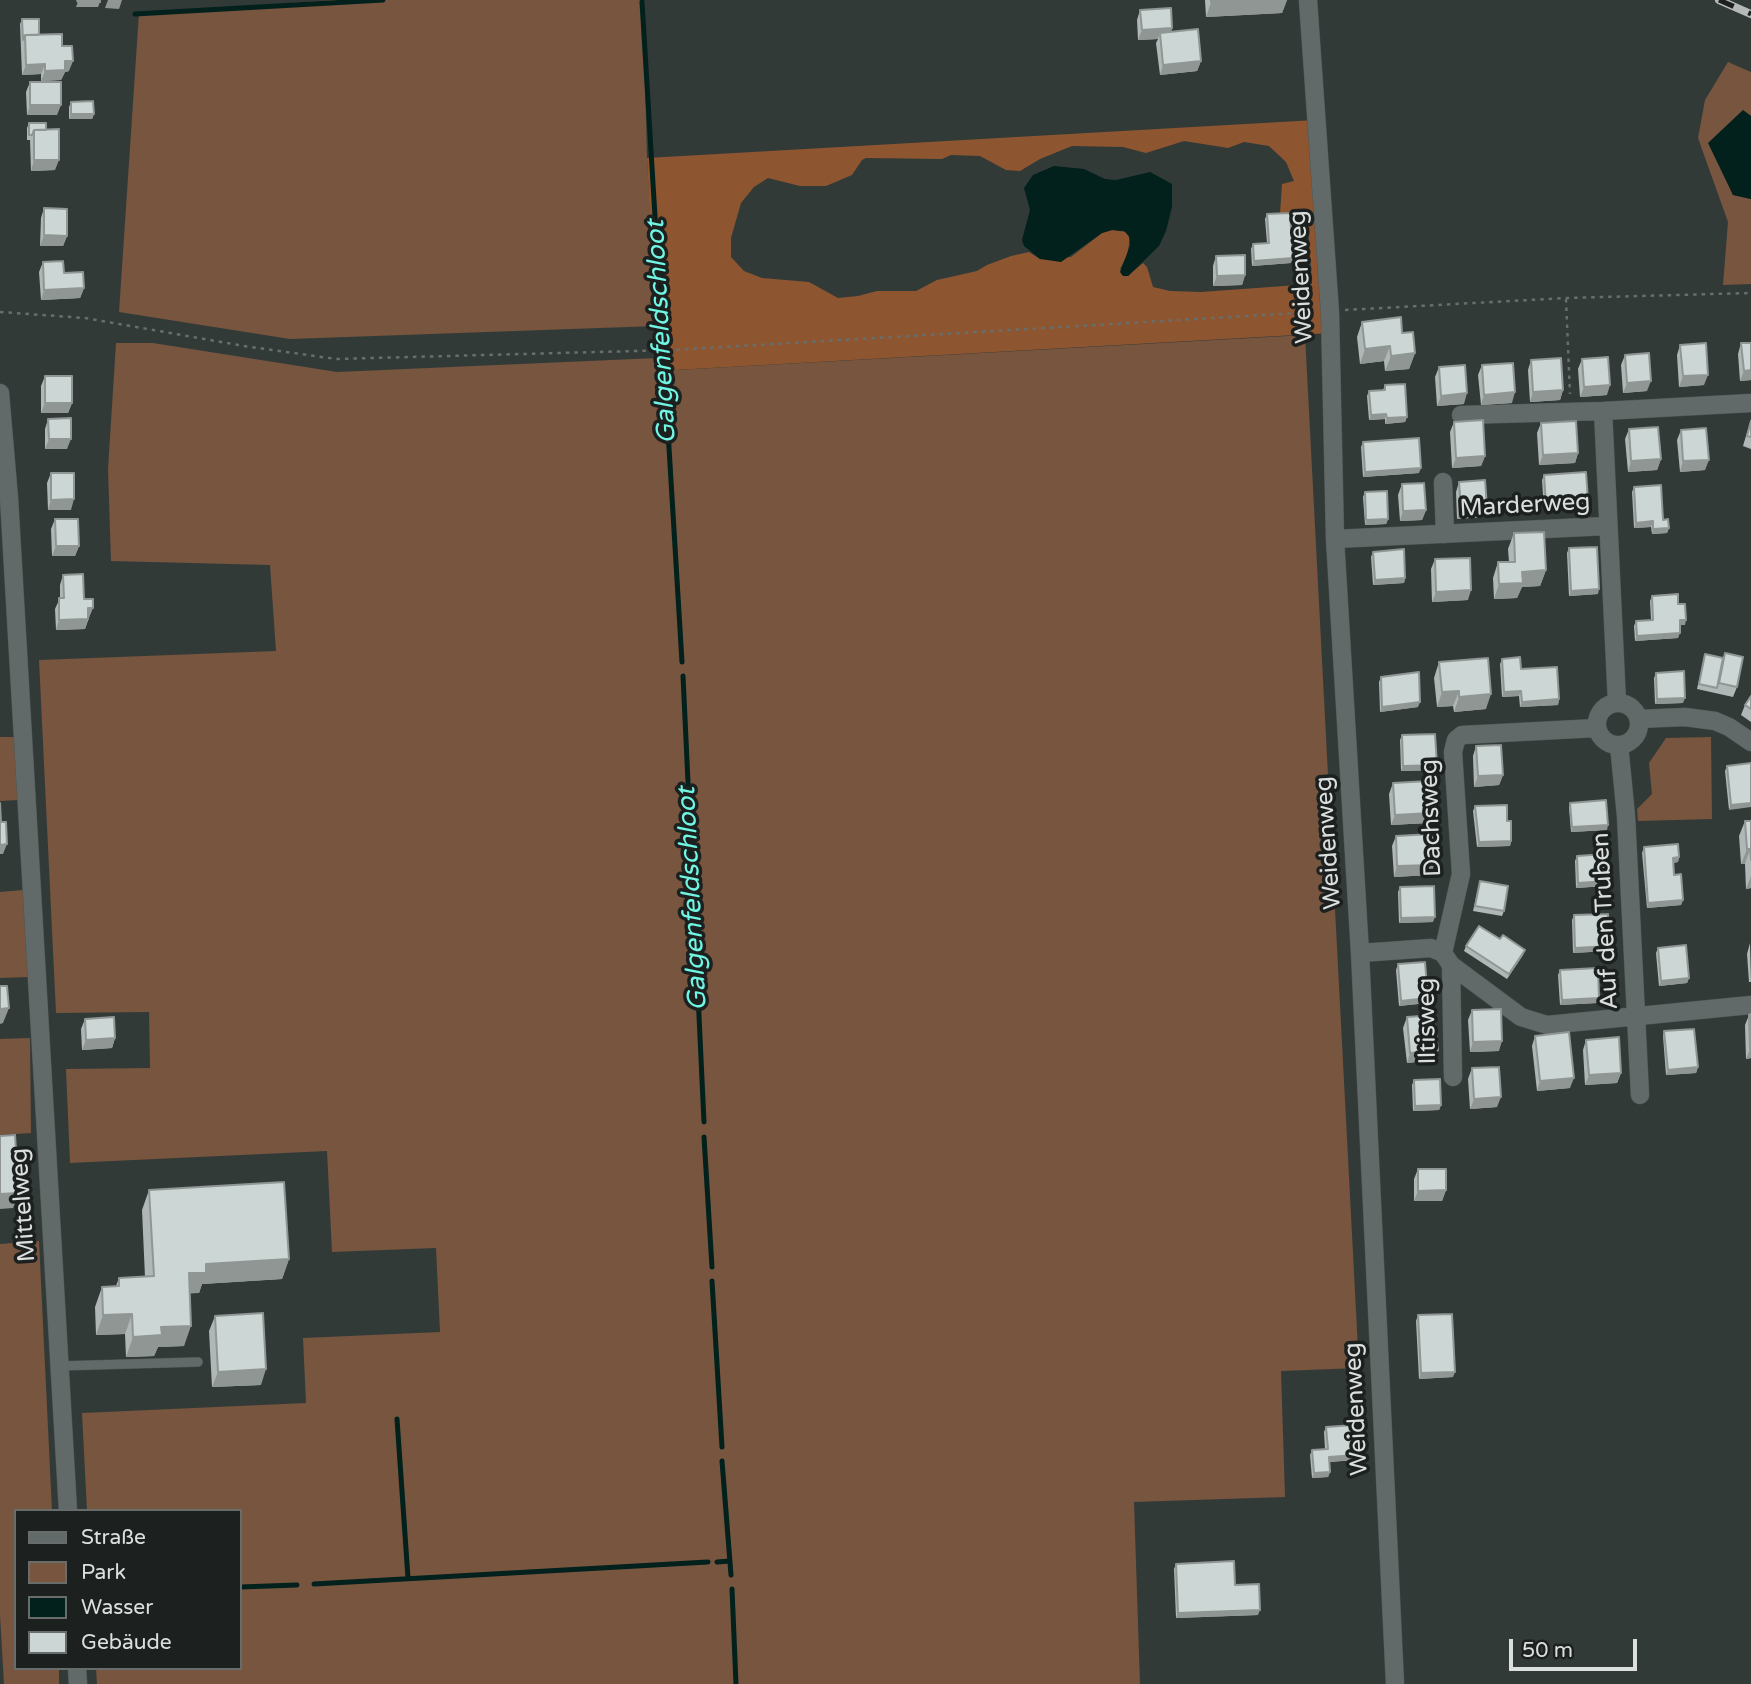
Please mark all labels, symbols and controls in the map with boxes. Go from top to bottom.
street label: Weidenweg [1284,210,1320,344]
water label: Galgenfeldschloot [641,219,683,445]
street label: Marderweg [1459,488,1591,524]
street label: Dachsweg [1416,759,1448,877]
street label: Weidenweg [1310,775,1348,911]
water label: Galgenfeldschloot [672,786,714,1012]
street label: Auf den Truben [1587,832,1625,1010]
street label: Iltisweg [1413,977,1443,1065]
street label: Mittelweg [6,1147,42,1263]
street label: Weidenweg [1339,1342,1375,1476]
legend [14,1509,242,1670]
text: Straße [81,1525,146,1550]
text: Park [81,1560,126,1585]
text: Wasser [81,1595,153,1620]
scale bar [1513,1624,1641,1668]
text: Gebäude [81,1630,172,1655]
text: 50 m [1522,1638,1573,1663]

